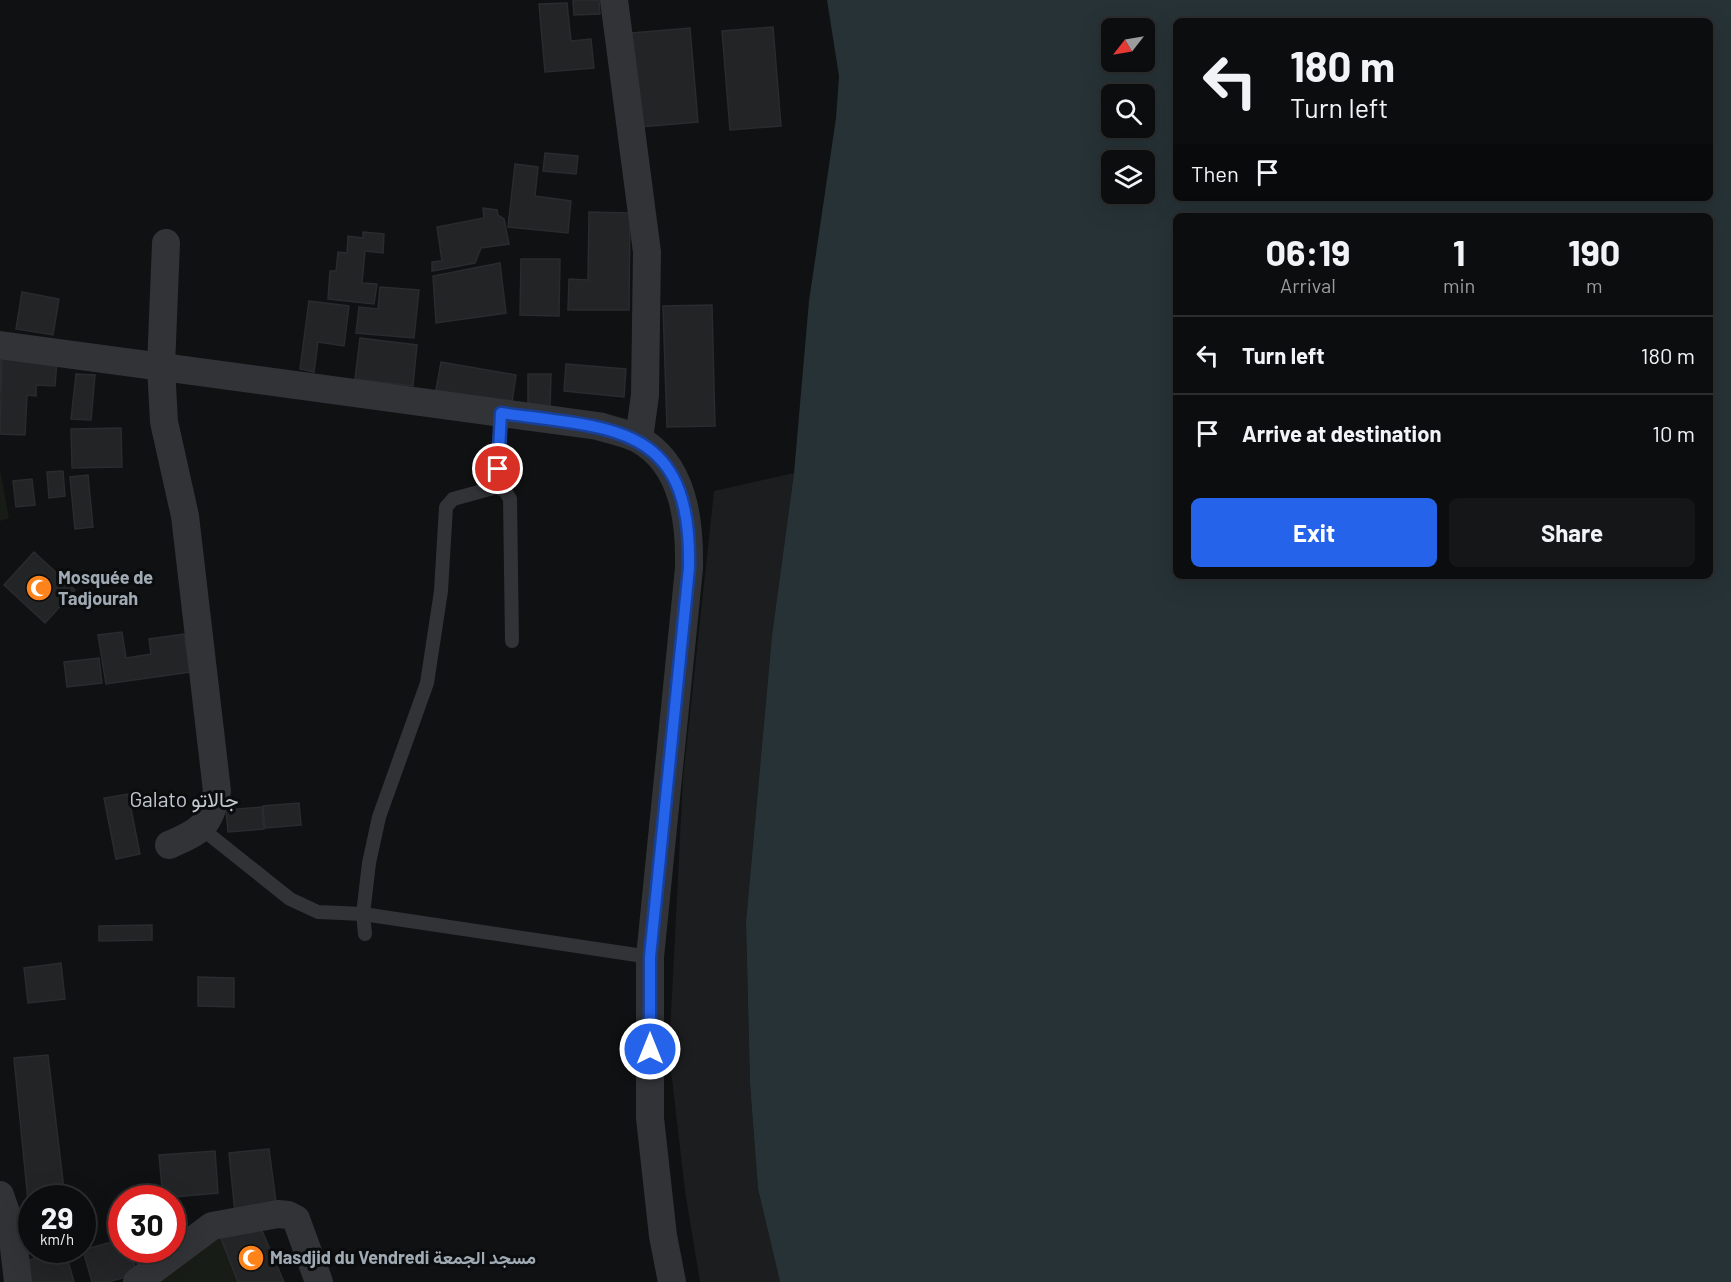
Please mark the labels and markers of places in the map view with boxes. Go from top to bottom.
pin [472,443,523,494]
place label: Mosquée de Tadjourah [58,566,153,609]
mosque icon: Mosquée de Tadjourah [24,573,54,603]
mosque icon: Masdjid du Vendredi مسجد الجمعة [236,1243,266,1273]
place label: Masdjid du Vendredi مسجد الجمعة [270,1246,536,1269]

